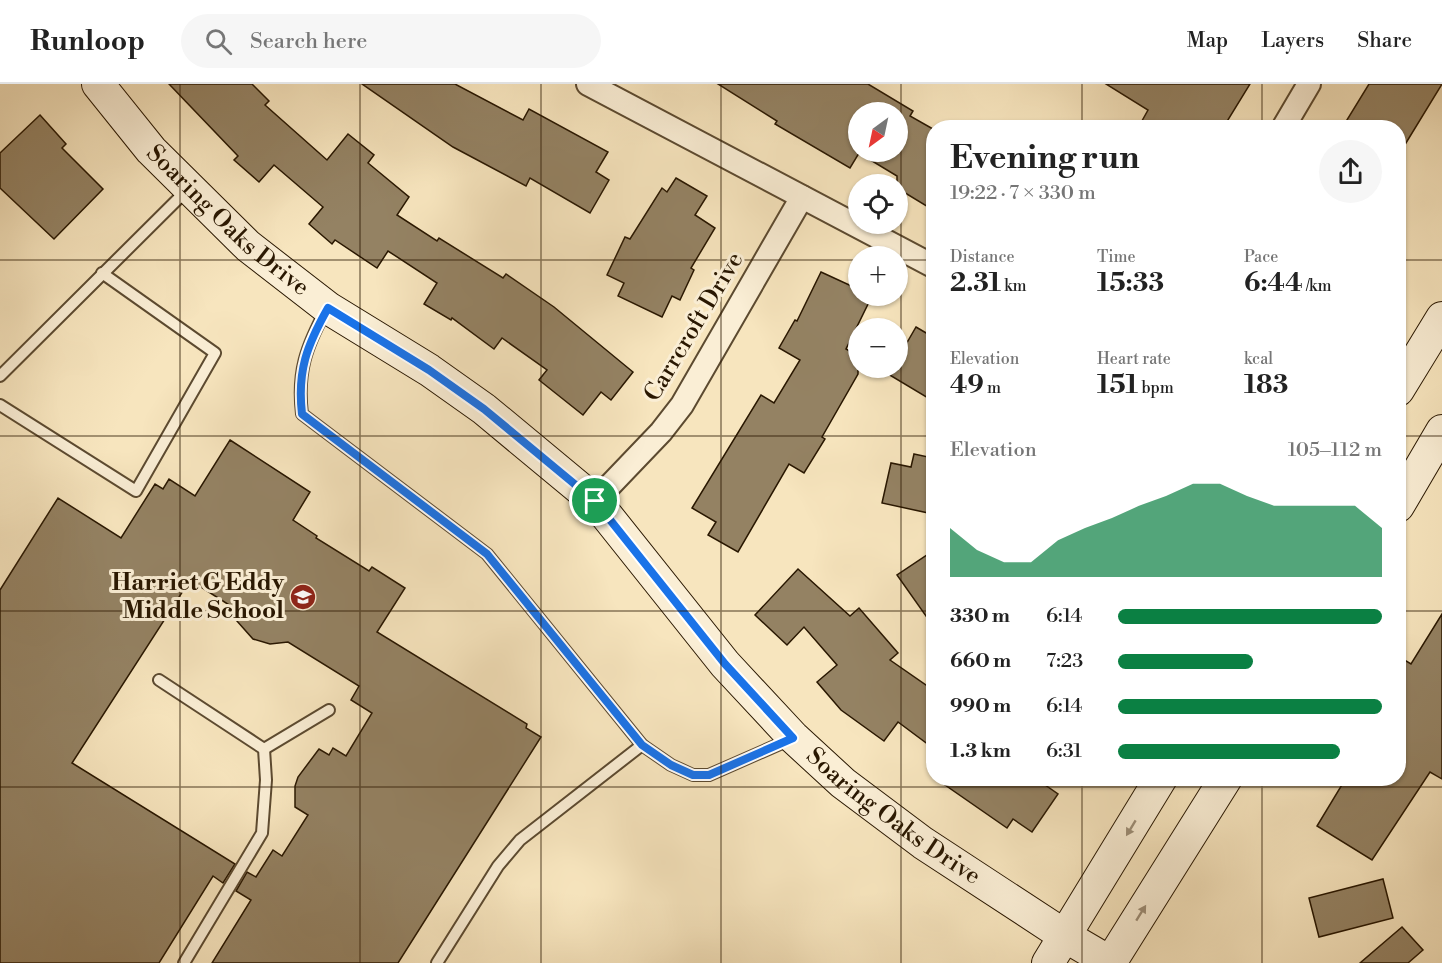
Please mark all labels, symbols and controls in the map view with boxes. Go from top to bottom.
search box [181,14,601,68]
text: Runloop [30,24,145,59]
icon: search [202,25,235,58]
text: Search here [250,28,367,55]
text: Map [1187,28,1228,54]
text: Layers [1261,28,1324,54]
text: Share [1357,28,1412,54]
north arrow [848,102,908,162]
map controls [848,102,908,378]
text: Evening run [950,138,1139,179]
street label: Soaring Oaks Drive [140,139,315,303]
button: share [1319,140,1382,203]
button: locate [848,174,908,234]
text: 19:22 · 7 × 330 m [950,181,1096,206]
button: + [848,246,908,306]
street label: Carrcroft Drive [638,247,750,407]
text: Distance [950,247,1015,267]
text: Time [1097,247,1136,267]
text: Pace [1244,247,1278,267]
text: 2.31 [950,267,1001,299]
text: 15:33 [1097,267,1164,299]
text: 6:44 [1244,267,1303,299]
text: km [1001,276,1027,296]
text: /km [1303,276,1331,296]
button: − [848,318,908,378]
text: Elevation [950,349,1019,369]
text: Heart rate [1097,349,1171,369]
text: kcal [1244,349,1273,369]
text: 49 [950,369,984,401]
text: 151 [1097,369,1138,401]
text: 183 [1244,369,1288,401]
text: m [984,378,1001,398]
text: bpm [1138,378,1174,398]
text: Elevation [950,438,1037,463]
text: 105–112 m [1288,438,1382,463]
pin [569,475,620,526]
icon: arrive [578,484,611,517]
place label: Harriet G Eddy Middle School [111,568,285,626]
school or university icon: Harriet G Eddy Middle School [288,582,318,612]
text: 330 m [950,604,1010,629]
text: 6:14 [1046,604,1082,629]
text: 660 m [950,649,1011,674]
text: 7:23 [1046,649,1083,674]
text: 990 m [950,694,1011,719]
text: 6:14 [1046,694,1082,719]
text: 1.3 km [950,739,1011,764]
text: 6:31 [1046,739,1082,764]
street label: Soaring Oaks Drive [800,741,986,892]
one-way arrow [1125,820,1136,836]
one-way arrow [1136,905,1147,921]

